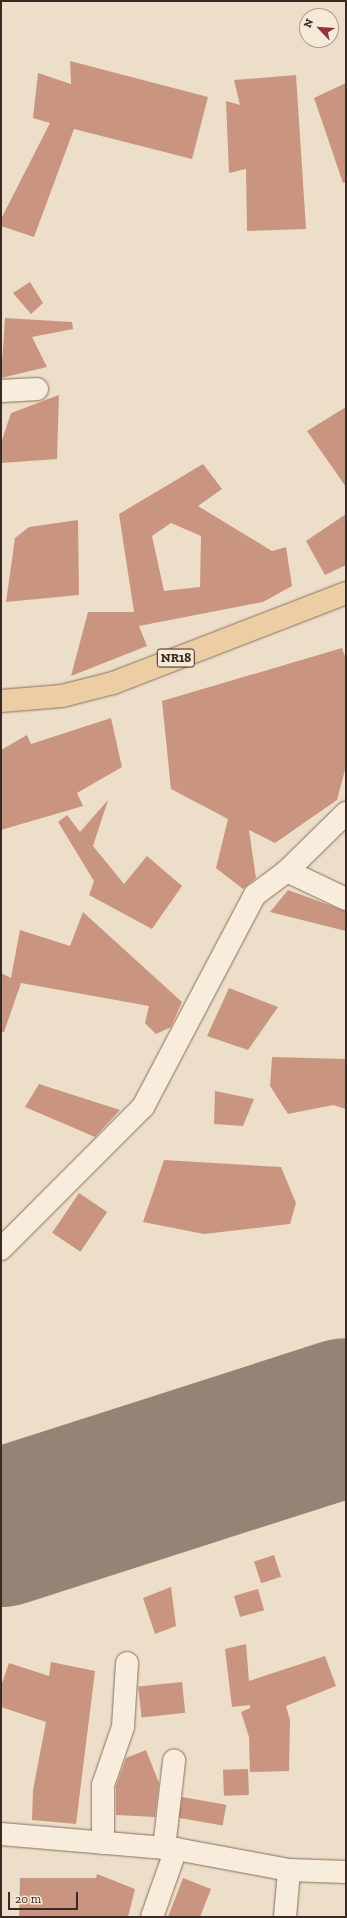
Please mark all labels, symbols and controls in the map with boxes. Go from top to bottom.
north arrow [299,8,339,48]
text: N [301,17,316,30]
road number: NR18 [156,647,196,669]
scale bar [10,1884,80,1910]
text: 20 m [15,1892,41,1906]

